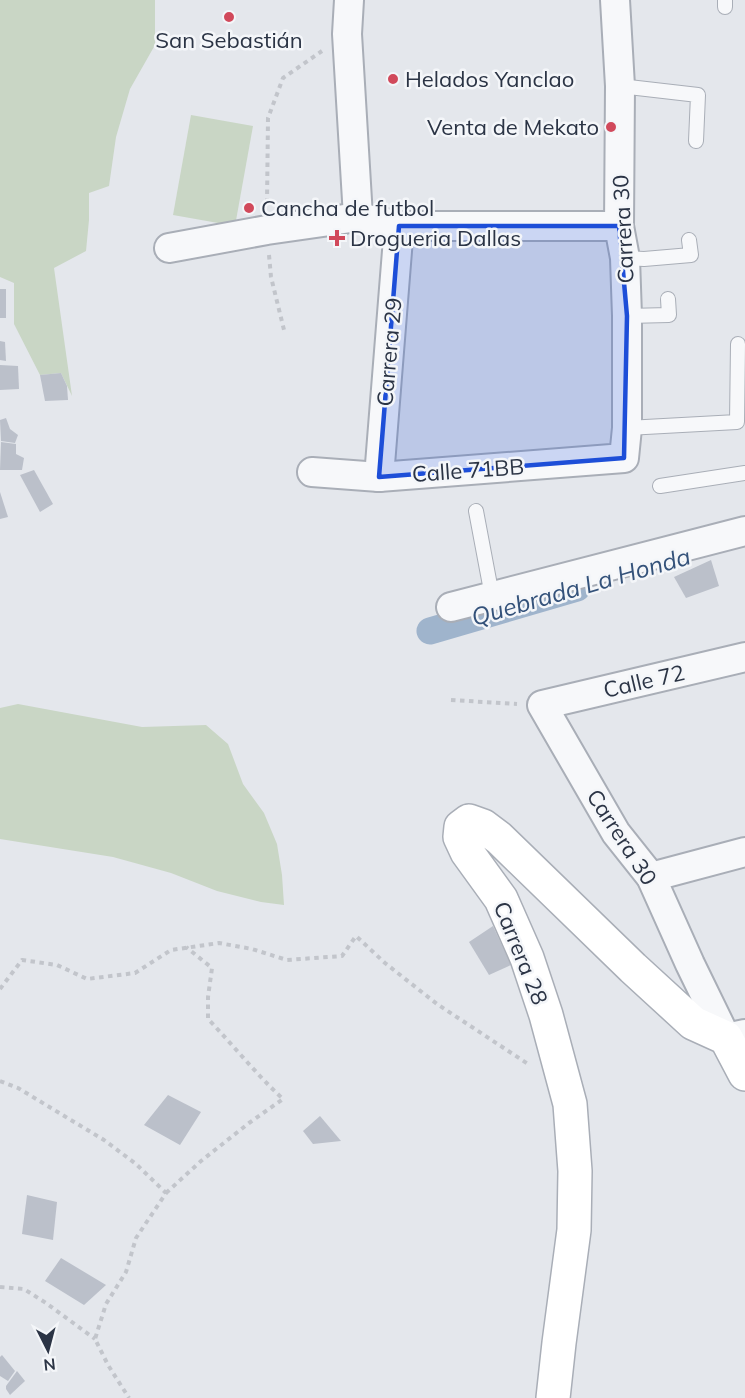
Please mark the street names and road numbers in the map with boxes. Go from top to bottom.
street label: Carrera 30 [606,174,640,284]
street label: Carrera 29 [370,297,408,407]
street label: Calle 71BB [411,452,525,488]
street label: Calle 72 [601,658,687,704]
street label: Carrera 30 [581,784,663,890]
street label: Carrera 28 [488,897,554,1009]

